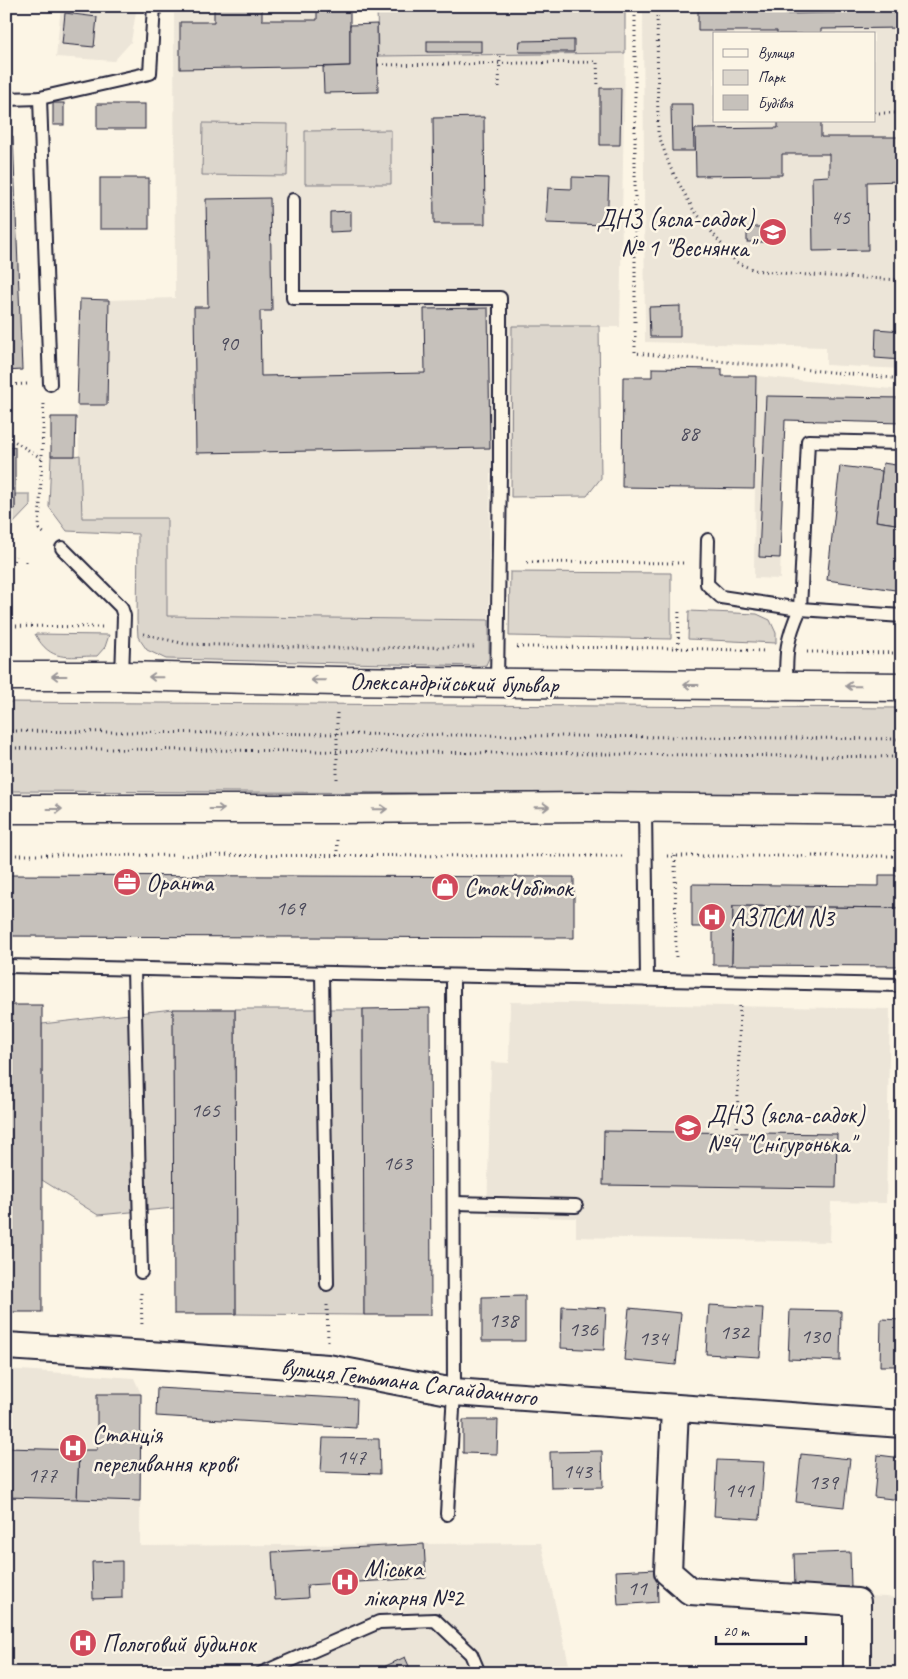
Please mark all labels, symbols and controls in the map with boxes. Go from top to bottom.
legend [713,32,876,122]
text: Вулиця [758,44,795,63]
text: Парк [758,68,786,87]
text: Будівля [758,94,793,113]
place label: ДНЗ (ясла-садок) № 1 "Веснянка" [597,203,759,264]
house number: 45 [830,203,851,231]
school or university icon: ДНЗ (ясла-садок) № 1 "Веснянка" [758,217,788,247]
house number: 90 [218,329,240,357]
house number: 88 [679,419,701,447]
street label: Олександрійський бульвар [349,665,560,701]
one-way arrow [51,671,68,681]
one-way arrow [148,672,164,682]
one-way arrow [310,676,326,685]
one-way arrow [683,680,699,690]
one-way arrow [845,681,862,691]
one-way arrow [534,802,550,812]
one-way arrow [46,804,63,814]
one-way arrow [209,804,225,814]
one-way arrow [372,804,388,814]
office icon: Оранта [112,867,142,897]
place label: Оранта [146,867,215,899]
shop icon: СтокЧобіток [430,872,460,902]
place label: СтокЧобіток [464,872,574,904]
house number: 169 [275,894,307,922]
hospital icon: АЗПСМ N3 [697,902,727,932]
place label: АЗПСМ N3 [731,902,836,934]
house number: 165 [190,1096,221,1124]
place label: ДНЗ (ясла-садок) №4 "Снігуронька" [707,1099,866,1160]
school or university icon: ДНЗ (ясла-садок) №4 "Снігуронька" [673,1113,703,1143]
house number: 163 [382,1149,414,1177]
house number: 138 [488,1306,520,1334]
house number: 136 [568,1315,599,1343]
house number: 132 [719,1318,751,1346]
house number: 130 [800,1322,832,1350]
house number: 134 [638,1324,670,1352]
street label: вулиця Гетьмана Сагайдачного [279,1350,540,1414]
place label: Станція переливання крові [92,1419,240,1480]
hospital icon: Станція переливання крові [58,1433,88,1463]
house number: 147 [336,1443,367,1471]
house number: 143 [562,1457,594,1485]
house number: 177 [27,1461,58,1489]
house number: 139 [808,1468,840,1496]
house number: 141 [724,1476,755,1504]
place label: Міська лікарня №2 [364,1553,465,1614]
hospital icon: Міська лікарня №2 [330,1567,360,1597]
house number: 11 [627,1574,648,1602]
scale bar [716,1614,806,1646]
text: 20 m [723,1622,750,1641]
hospital icon: Пологовий будинок [68,1628,98,1658]
place label: Пологовий будинок [102,1628,258,1660]

